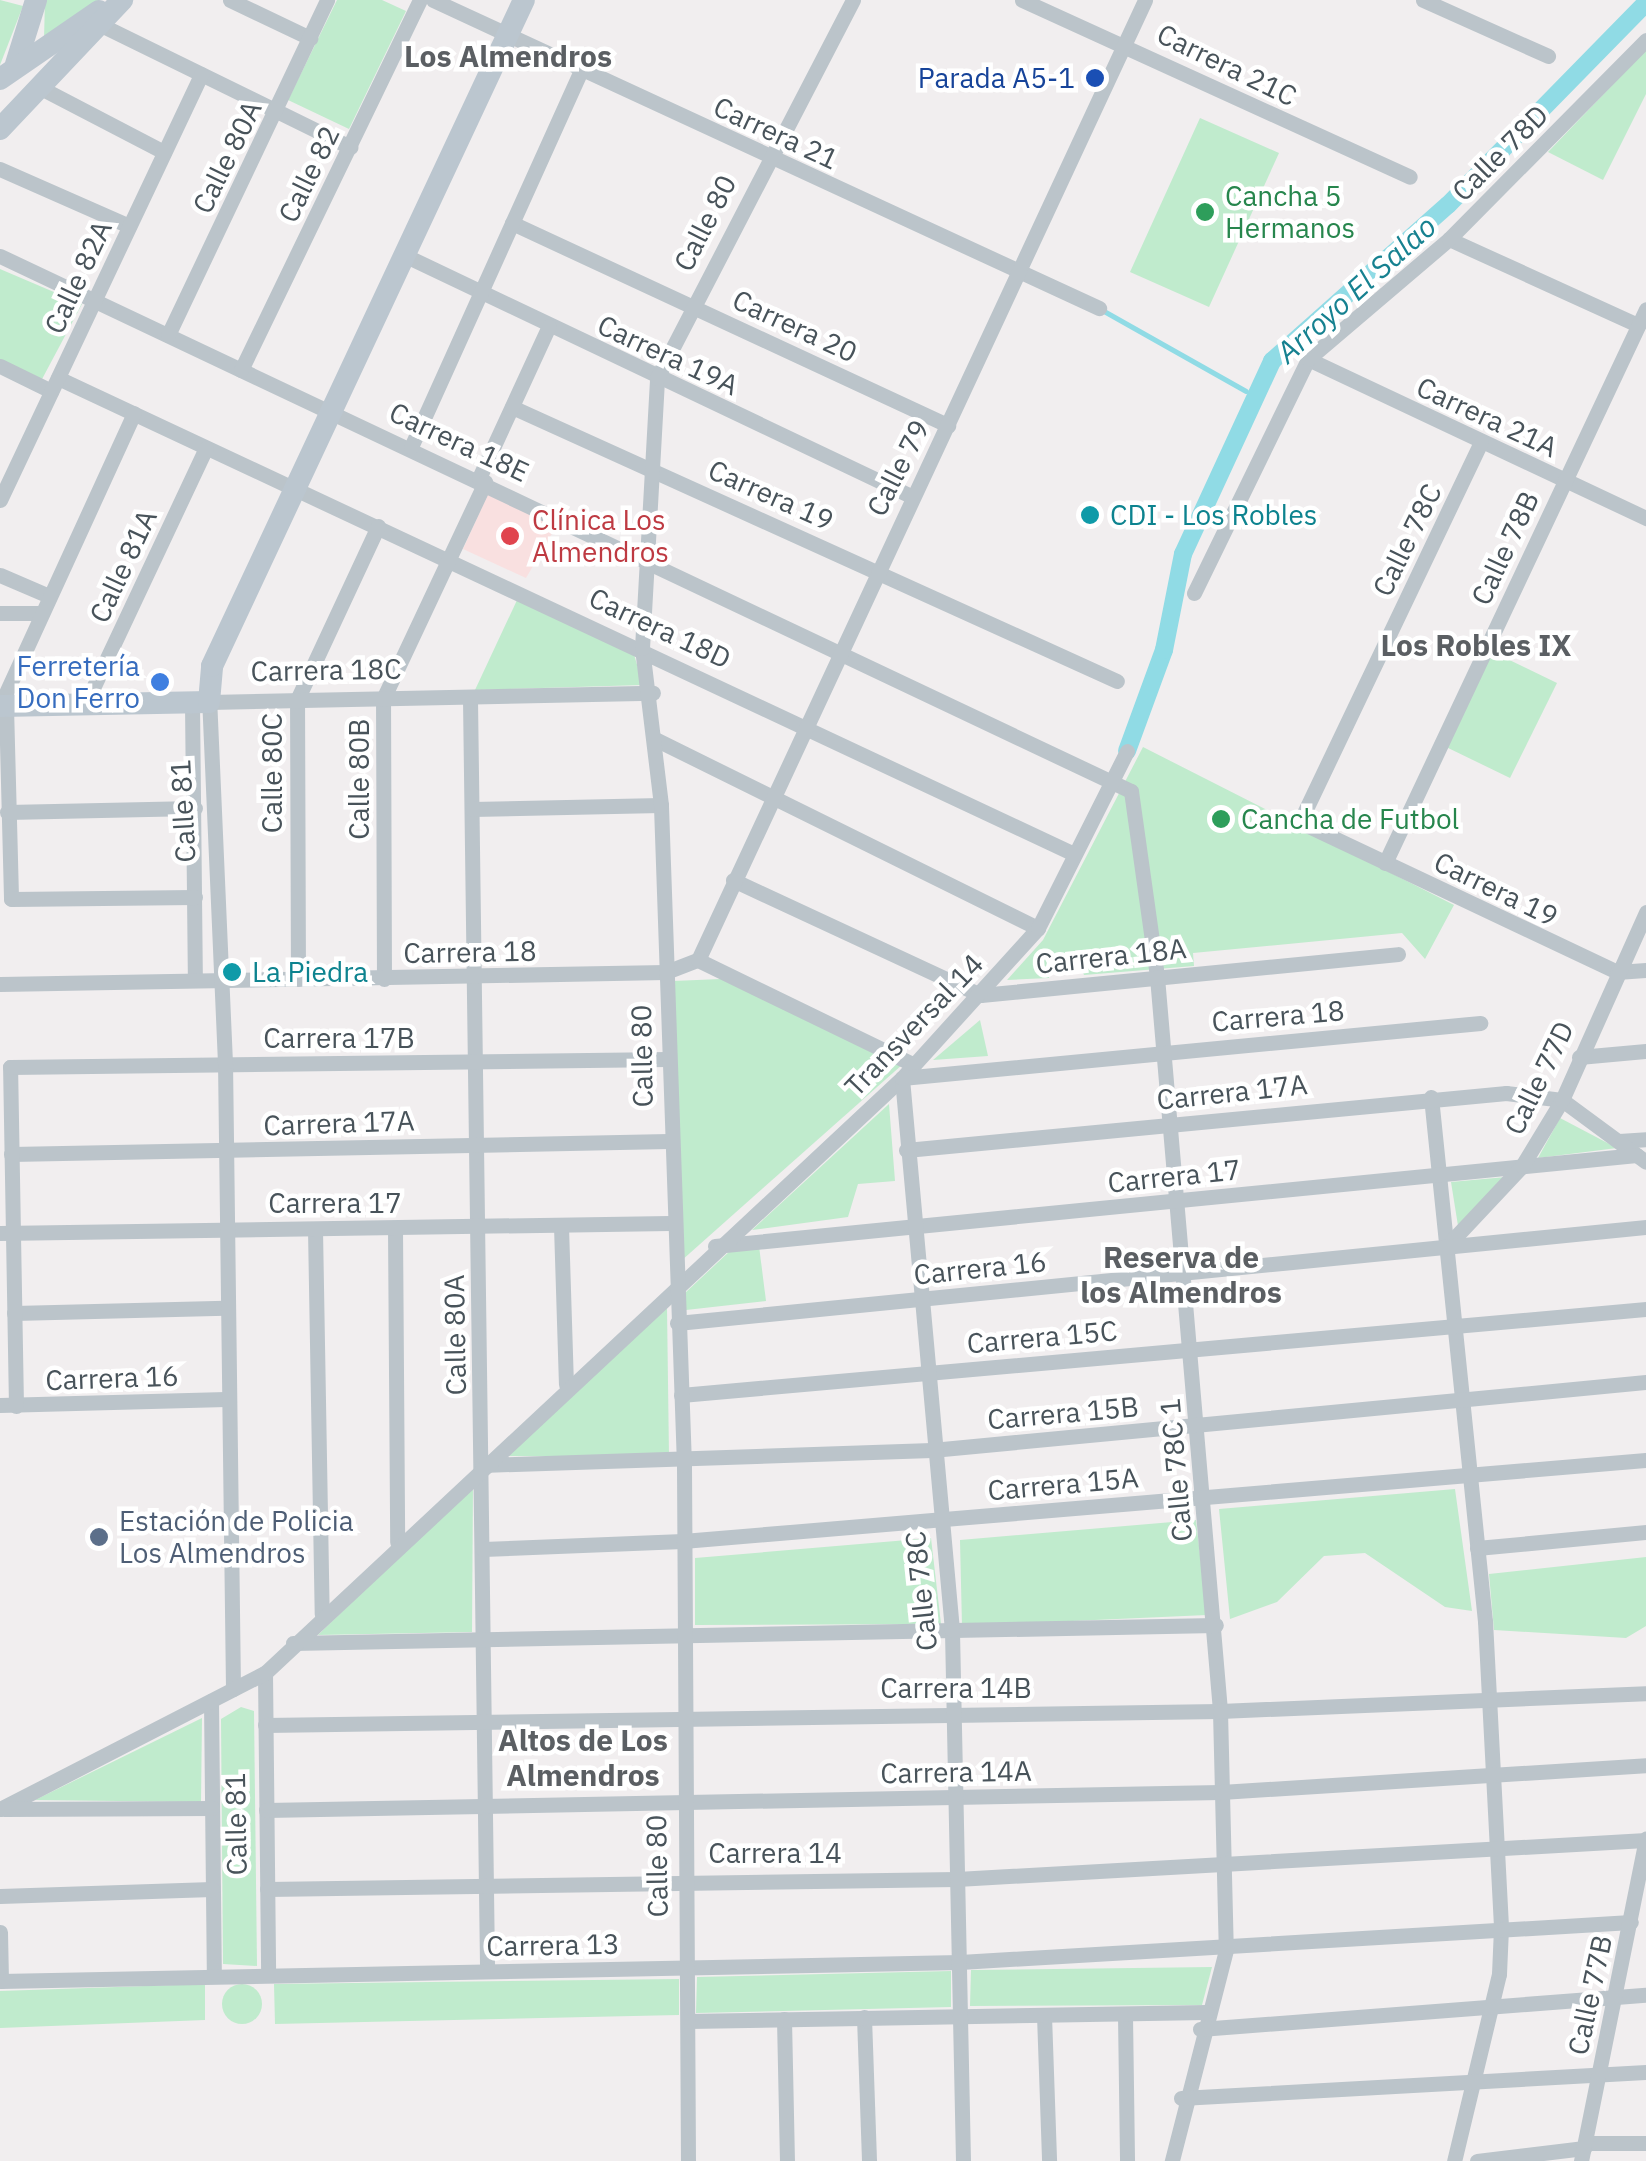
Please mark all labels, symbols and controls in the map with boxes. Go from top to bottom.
street label: Carrera 21C [1152,17,1302,113]
district label: Los Almendros [404,38,612,74]
place label: Parada A5-1 [918,61,1075,95]
marker: Parada A5-1 [1084,67,1106,89]
street label: Carrera 21 [708,90,844,176]
street label: Calle 80A [185,95,269,219]
street label: Calle 78D [1445,98,1555,208]
street label: Calle 82 [271,120,347,228]
street label: Calle 80 [667,169,743,277]
place label: Cancha 5 Hermanos [1225,179,1355,245]
marker: Cancha 5 Hermanos [1194,201,1216,223]
water label: Arroyo El Salao [1269,208,1443,370]
street label: Calle 82A [37,215,119,339]
street label: Carrera 20 [727,283,863,369]
street label: Carrera 19A [592,308,744,402]
street label: Carrera 21A [1411,370,1563,464]
street label: Carrera 18E [384,395,534,489]
street label: Calle 79 [860,414,936,522]
street label: Carrera 19 [703,453,839,537]
street label: Calle 78C [1366,479,1448,601]
street label: Calle 78B [1464,486,1546,610]
place label: CDI - Los Robles [1110,498,1317,532]
place label: Clínica Los Almendros [532,503,669,569]
street label: Calle 81A [82,504,164,628]
marker: CDI - Los Robles [1079,504,1101,526]
marker: Clínica Los Almendros [497,523,523,549]
street label: Carrera 18D [584,581,736,675]
district label: Los Robles IX [1381,627,1571,663]
place label: Ferretería Don Ferro [17,649,140,715]
street label: Carrera 18C [250,652,402,688]
marker: Ferretería Don Ferro [149,671,171,693]
street label: Calle 80C [255,713,289,833]
street label: Calle 80B [342,718,376,840]
street label: Calle 81 [164,759,202,863]
place label: Cancha de Futbol [1241,802,1459,836]
marker: Cancha de Futbol [1210,808,1232,830]
street label: Carrera 19 [1429,845,1563,933]
street label: Carrera 18A [1034,931,1188,981]
street label: Carrera 18 [403,934,537,970]
street label: Transversal 14 [838,947,990,1103]
place label: La Piedra [252,955,368,989]
marker: La Piedra [221,961,243,983]
street label: Carrera 18 [1210,993,1346,1039]
street label: Calle 80 [624,1004,660,1108]
street label: Calle 77D [1497,1016,1581,1140]
street label: Carrera 17B [263,1021,415,1055]
street label: Carrera 17A [1155,1067,1309,1117]
street label: Carrera 17A [263,1104,415,1142]
street label: Carrera 17 [1106,1152,1242,1200]
street label: Carrera 17 [268,1186,402,1220]
district label: Reserva de los Almendros [1080,1239,1282,1310]
street label: Carrera 16 [912,1244,1048,1292]
street label: Calle 80A [437,1274,473,1396]
street label: Carrera 15C [965,1314,1119,1360]
street label: Carrera 16 [45,1359,179,1397]
street label: Carrera 15B [986,1390,1140,1436]
street label: Calle 78C 1 [1153,1397,1199,1543]
street label: Carrera 15A [986,1461,1140,1507]
place label: Estación de Policia Los Almendros [119,1504,354,1570]
marker: Estación de Policia Los Almendros [88,1526,110,1548]
street label: Calle 78C [898,1529,944,1653]
street label: Carrera 14B [880,1671,1032,1705]
district label: Altos de Los Almendros [498,1722,668,1792]
street label: Carrera 14A [880,1754,1032,1790]
street label: Calle 81 [218,1772,254,1876]
street label: Calle 80 [639,1814,675,1918]
street label: Carrera 14 [708,1836,842,1870]
street label: Carrera 13 [486,1927,620,1963]
street label: Calle 77B [1561,1932,1619,2058]

